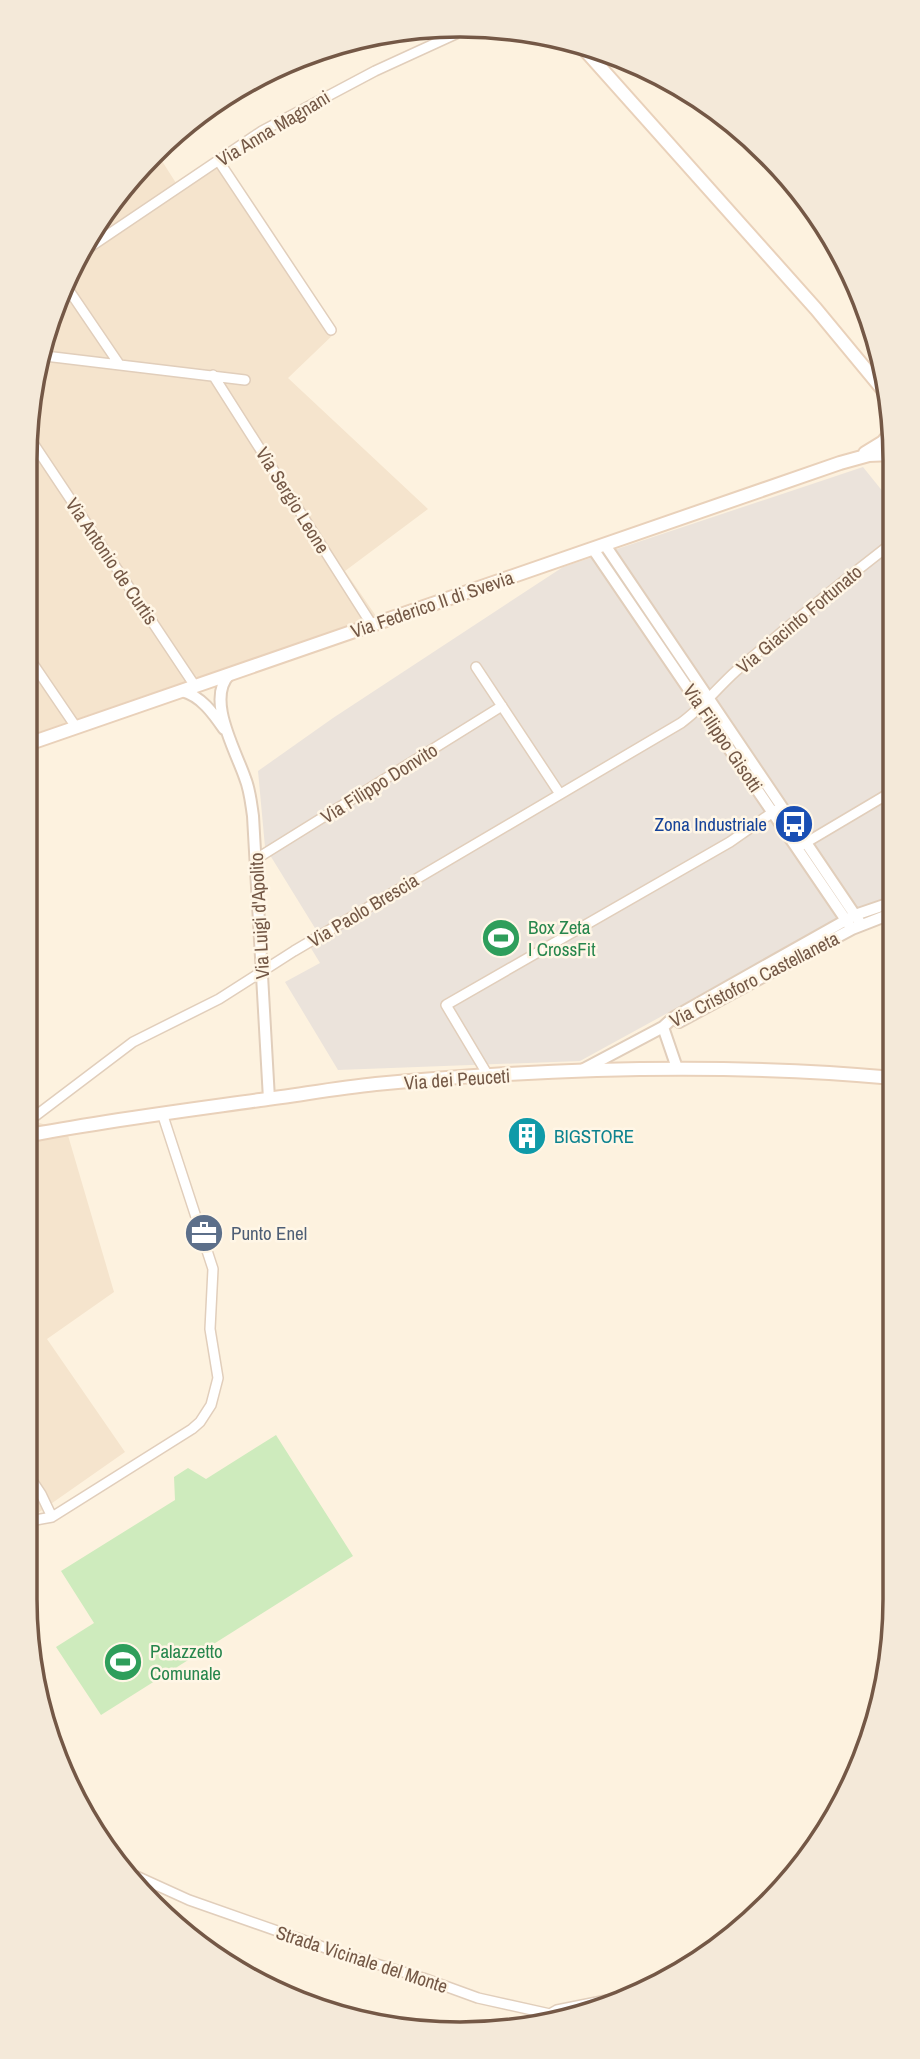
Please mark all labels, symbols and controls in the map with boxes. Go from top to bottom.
street label: Via Anna Magnani [211,84,335,172]
street label: Via Sergio Leone [250,442,336,558]
street label: Via Antonio de Curtis [60,492,164,630]
street label: Via Giacinto Fortunato [731,559,867,679]
street label: Via Federico II di Svevia [347,564,517,644]
street label: Via Filippo Gisotti [677,679,769,797]
street label: Via Filippo Donvito [316,737,442,829]
bus stop icon: Zona Industriale [773,803,815,845]
place label: Zona Industriale [654,811,767,837]
street label: Via Luigi d'Apolito [243,852,275,980]
street label: Via Paolo Brescia [303,867,423,953]
place label: Box Zeta I CrossFit [528,914,596,962]
sports icon: Box Zeta I CrossFit [480,917,522,959]
street label: Via Cristoforo Castellaneta [665,925,843,1033]
street label: Via dei Peuceti [403,1062,511,1096]
building icon: BIGSTORE [506,1115,548,1157]
place label: BIGSTORE [554,1123,634,1149]
office icon: Punto Enel [183,1212,225,1254]
place label: Punto Enel [231,1220,307,1246]
place label: Palazzetto Comunale [150,1638,223,1686]
sports icon: Palazzetto Comunale [102,1641,144,1683]
street label: Strada Vicinale del Monte [273,1919,451,1999]

